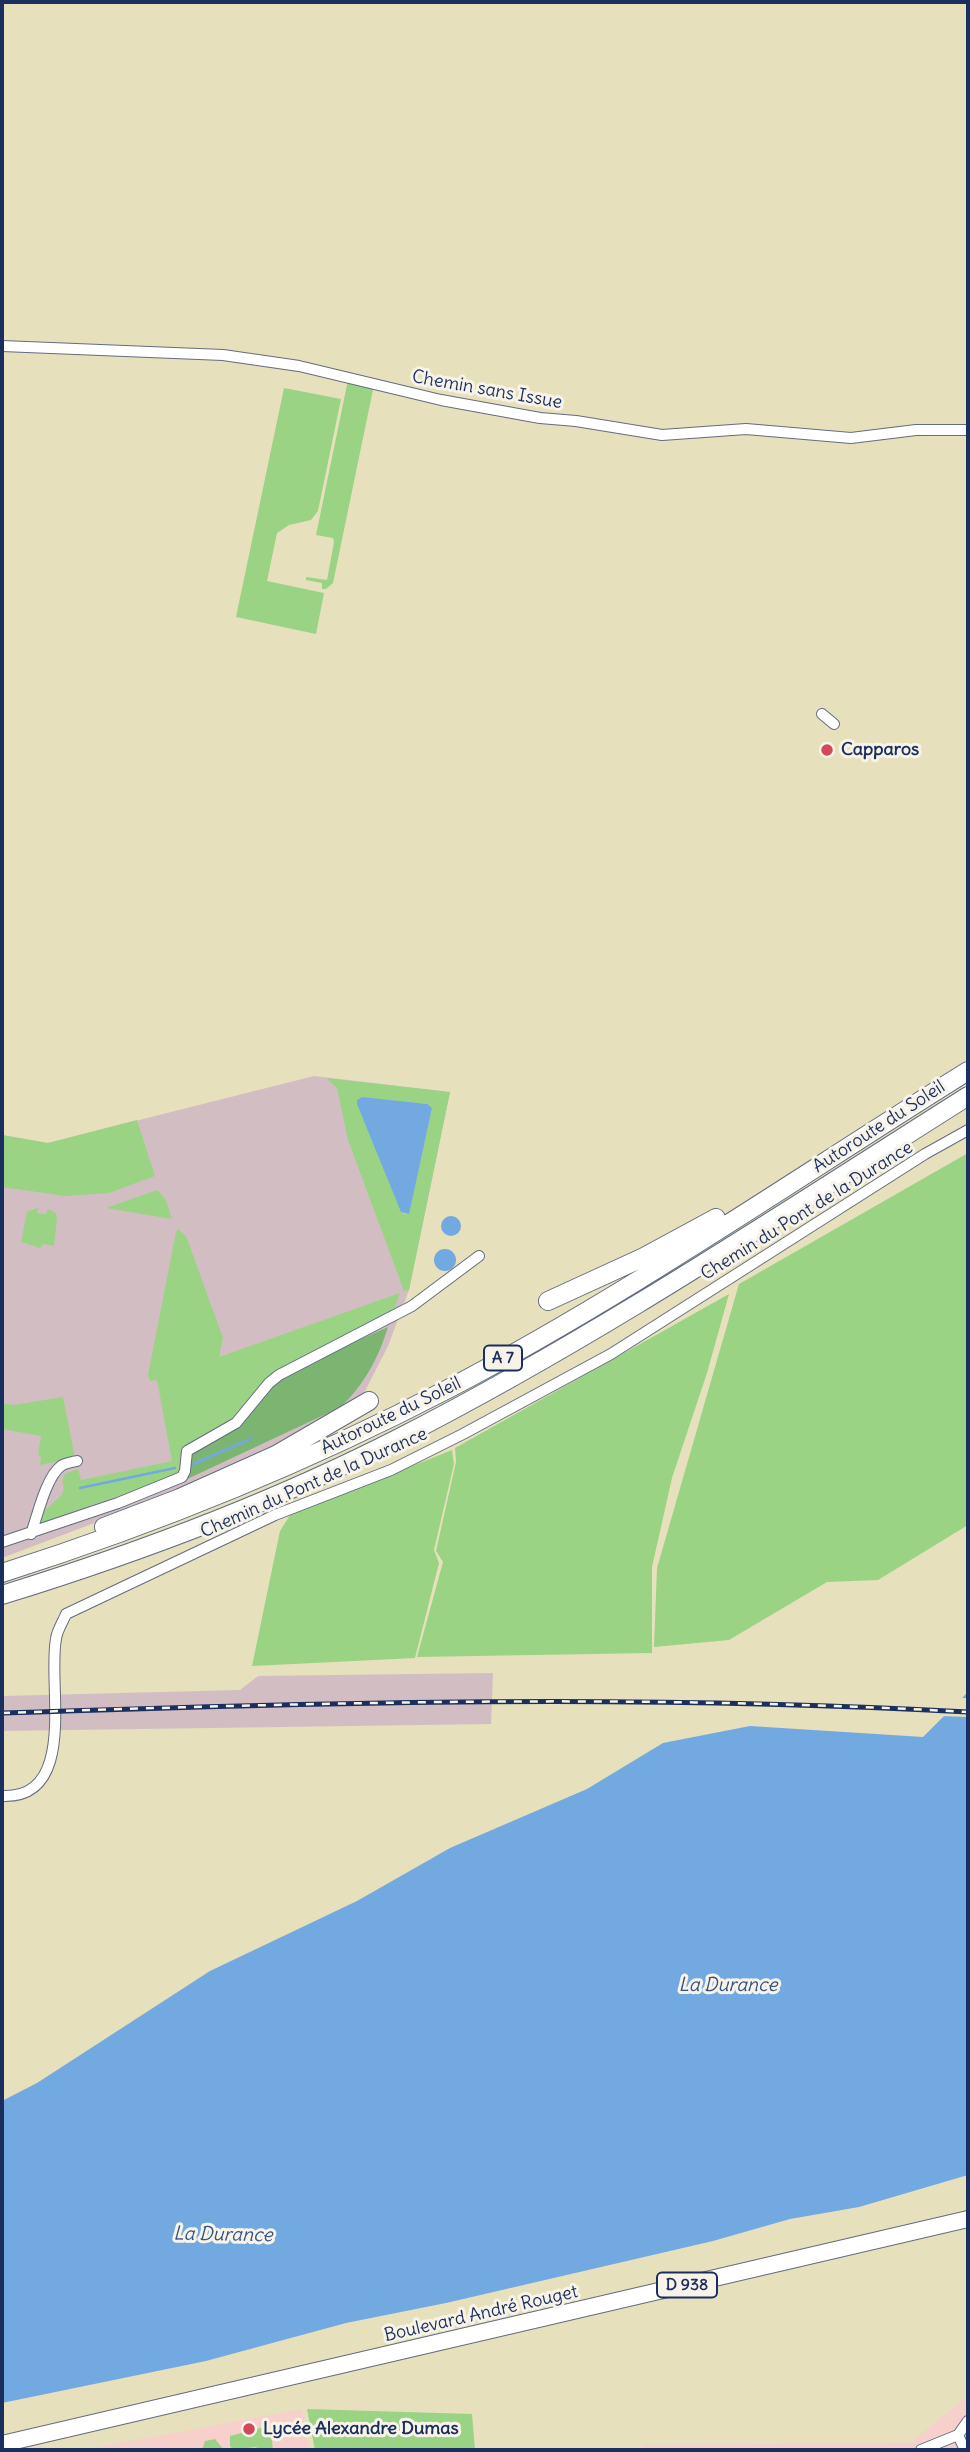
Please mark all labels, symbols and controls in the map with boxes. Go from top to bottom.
street label: Chemin sans Issue [410,366,564,414]
place label: Capparos [841,739,919,761]
marker: Capparos [819,742,835,758]
street label: Autoroute du Soleil [809,1076,949,1178]
street label: Chemin du Pont de la Durance [697,1137,917,1285]
road number: A 7 [484,1346,522,1370]
street label: Autoroute du Soleil [317,1373,465,1459]
street label: Chemin du Pont de la Durance [197,1423,431,1543]
water label: La Durance [678,1975,778,1997]
water label: La Durance [173,2223,273,2247]
road number: D 938 [657,2272,717,2298]
street label: Boulevard André Rouget [382,2281,580,2347]
place label: Lycée Alexandre Dumas [263,2418,459,2440]
marker: Lycée Alexandre Dumas [241,2421,257,2437]

